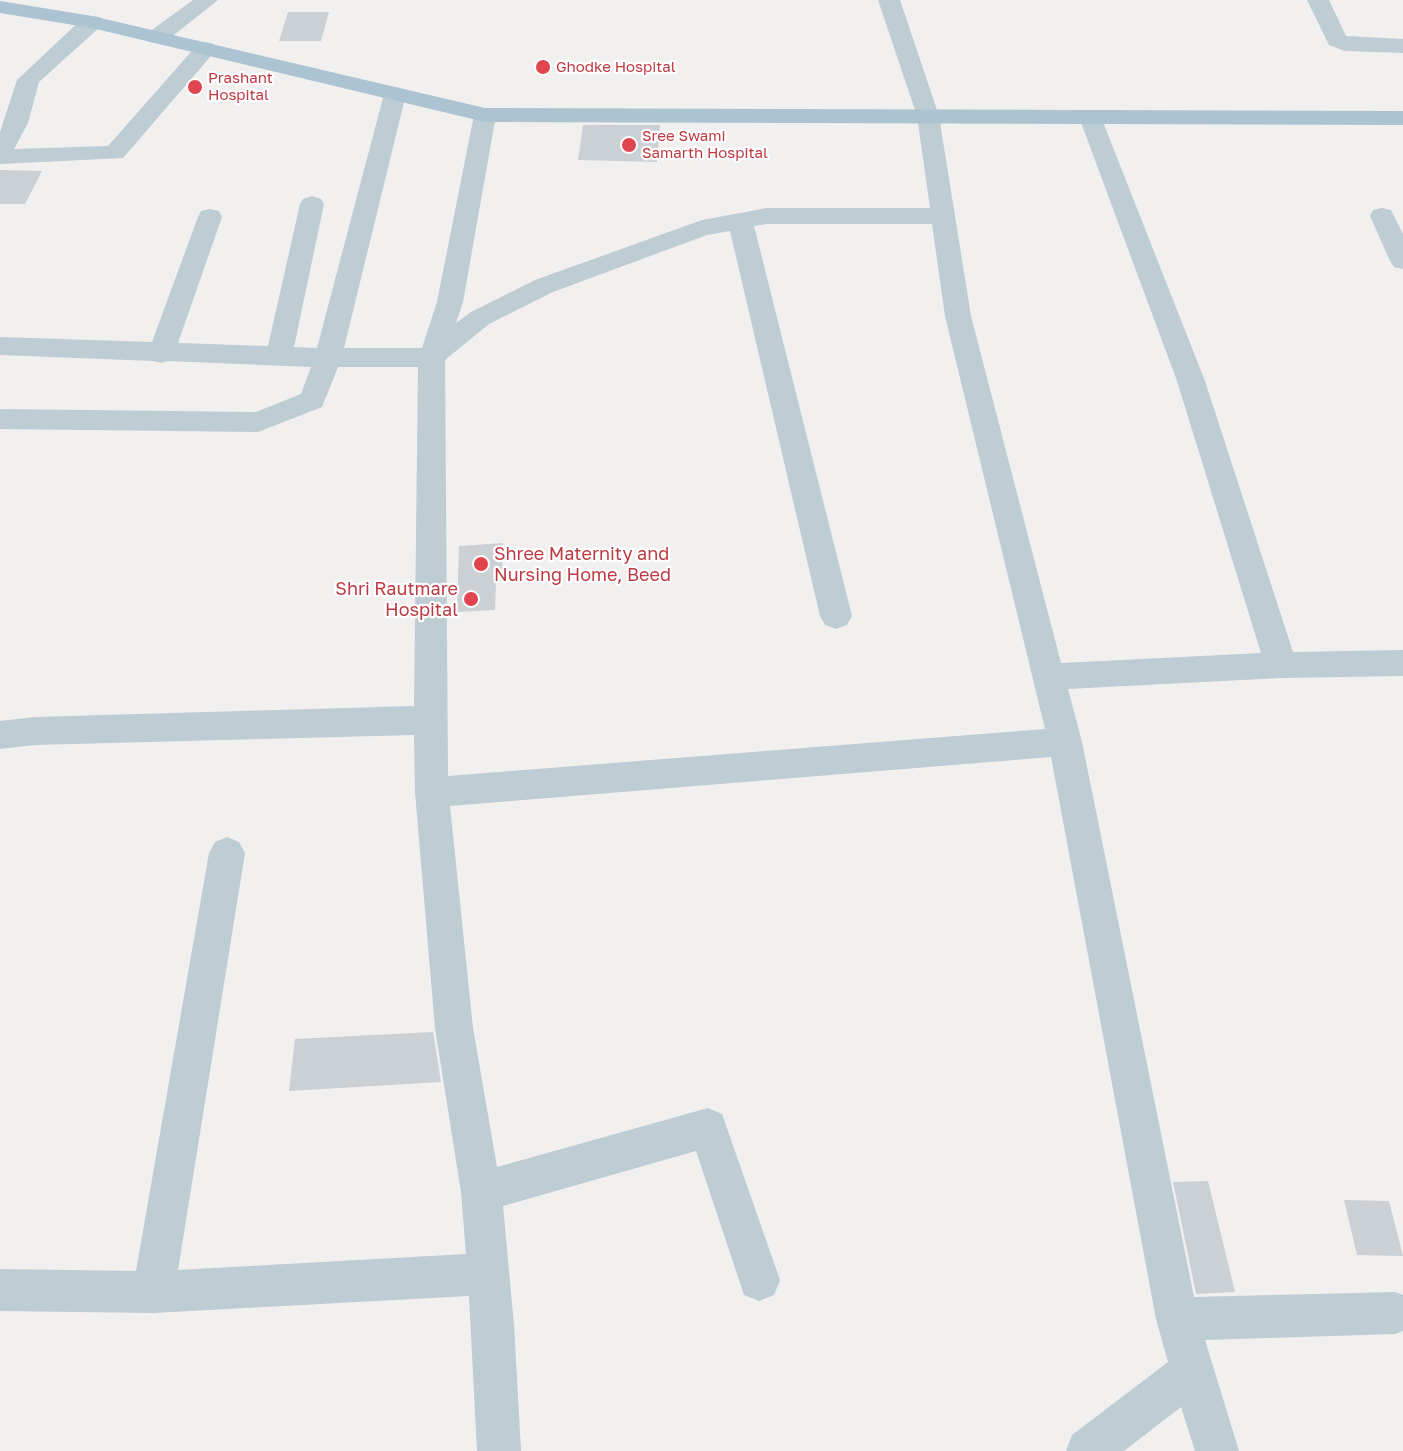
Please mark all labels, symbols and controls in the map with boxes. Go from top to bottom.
marker: Ghodke Hospital [534,58,552,76]
place label: Ghodke Hospital [556,58,676,76]
place label: Prashant Hospital [208,69,273,104]
marker: Prashant Hospital [186,78,204,96]
place label: Sree Swami Samarth Hospital [642,127,768,162]
marker: Sree Swami Samarth Hospital [620,136,638,154]
place label: Shree Maternity and Nursing Home, Beed [494,543,671,586]
marker: Shree Maternity and Nursing Home, Beed [472,555,490,573]
place label: Shri Rautmare Hospital [335,578,458,620]
marker: Shri Rautmare Hospital [462,590,480,608]

